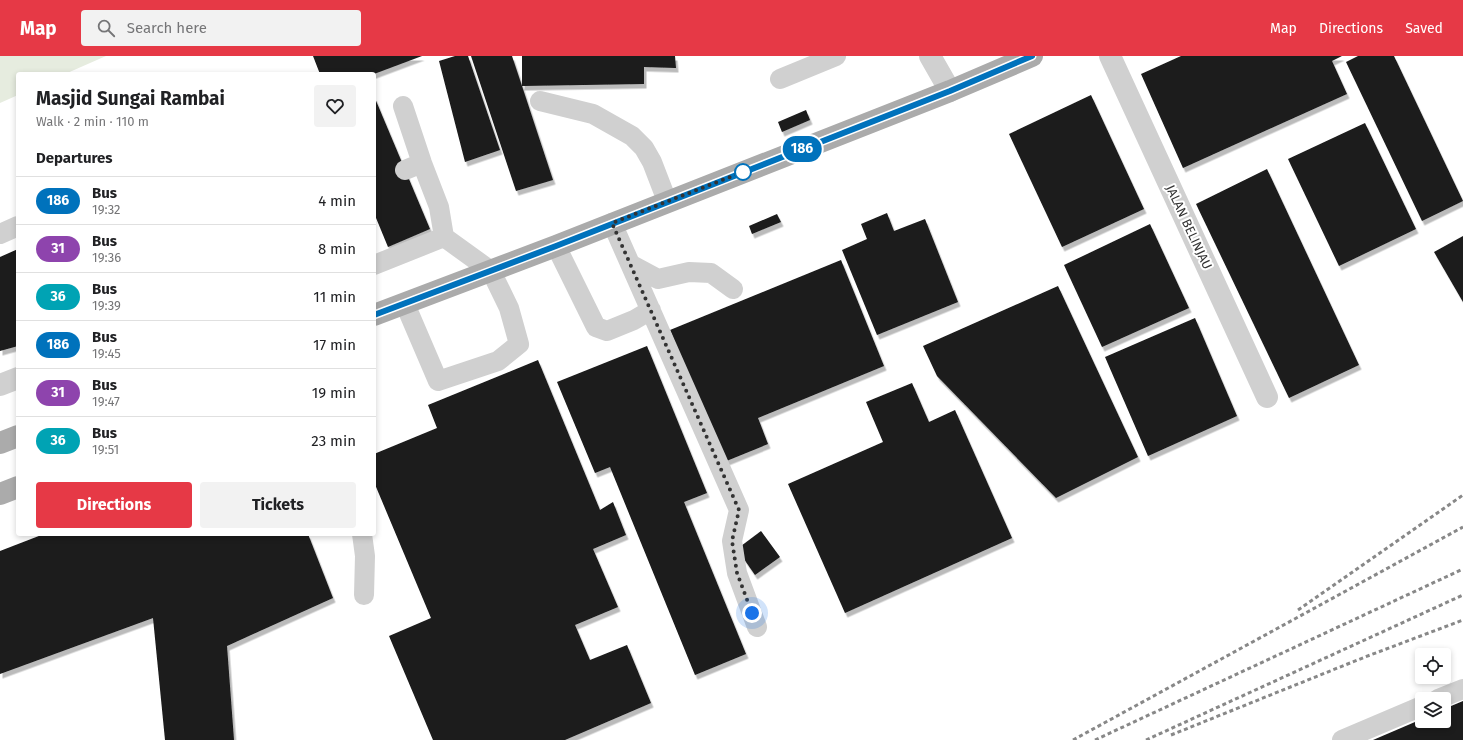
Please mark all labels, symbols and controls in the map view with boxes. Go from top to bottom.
search box [81,10,361,46]
text: Map [20,17,57,40]
icon: search [95,17,117,39]
text: Search here [127,19,207,37]
text: Map [1270,20,1297,37]
text: Directions [1319,20,1383,37]
text: Saved [1405,20,1443,37]
button: heart [314,85,356,127]
text: Masjid Sungai Rambai [36,87,225,110]
text: Walk · 2 min · 110 m [36,114,149,129]
line badge: 186 [779,136,825,162]
text: 186 [791,140,813,157]
text: Departures [36,149,113,167]
unlabelled marker [734,163,752,181]
street label: JALAN BELINJAU [1163,182,1215,272]
text: Bus [92,184,117,202]
text: 186 [47,192,69,209]
text: 4 min [318,192,356,210]
text: 19:32 [92,202,120,217]
text: Bus [92,232,117,250]
text: 31 [51,240,65,257]
text: 8 min [318,240,356,258]
text: 19:36 [92,250,121,265]
text: Bus [92,280,117,298]
text: 36 [50,288,66,305]
text: 11 min [313,288,356,306]
text: 19:39 [92,298,121,313]
text: Bus [92,328,117,346]
text: 186 [47,336,69,353]
text: 17 min [313,336,356,354]
text: 19:45 [92,346,121,361]
text: Bus [92,376,117,394]
text: 31 [51,384,65,401]
text: 19 min [312,384,356,402]
text: 19:47 [92,394,120,409]
text: Bus [92,424,117,442]
text: 36 [50,432,66,449]
text: 23 min [311,432,356,450]
text: 19:51 [92,442,119,457]
button: Directions [36,482,192,528]
button: Tickets [200,482,356,528]
your location [742,603,762,623]
map controls [1415,648,1451,728]
button: locate [1415,648,1451,684]
button: layers [1415,692,1451,728]

